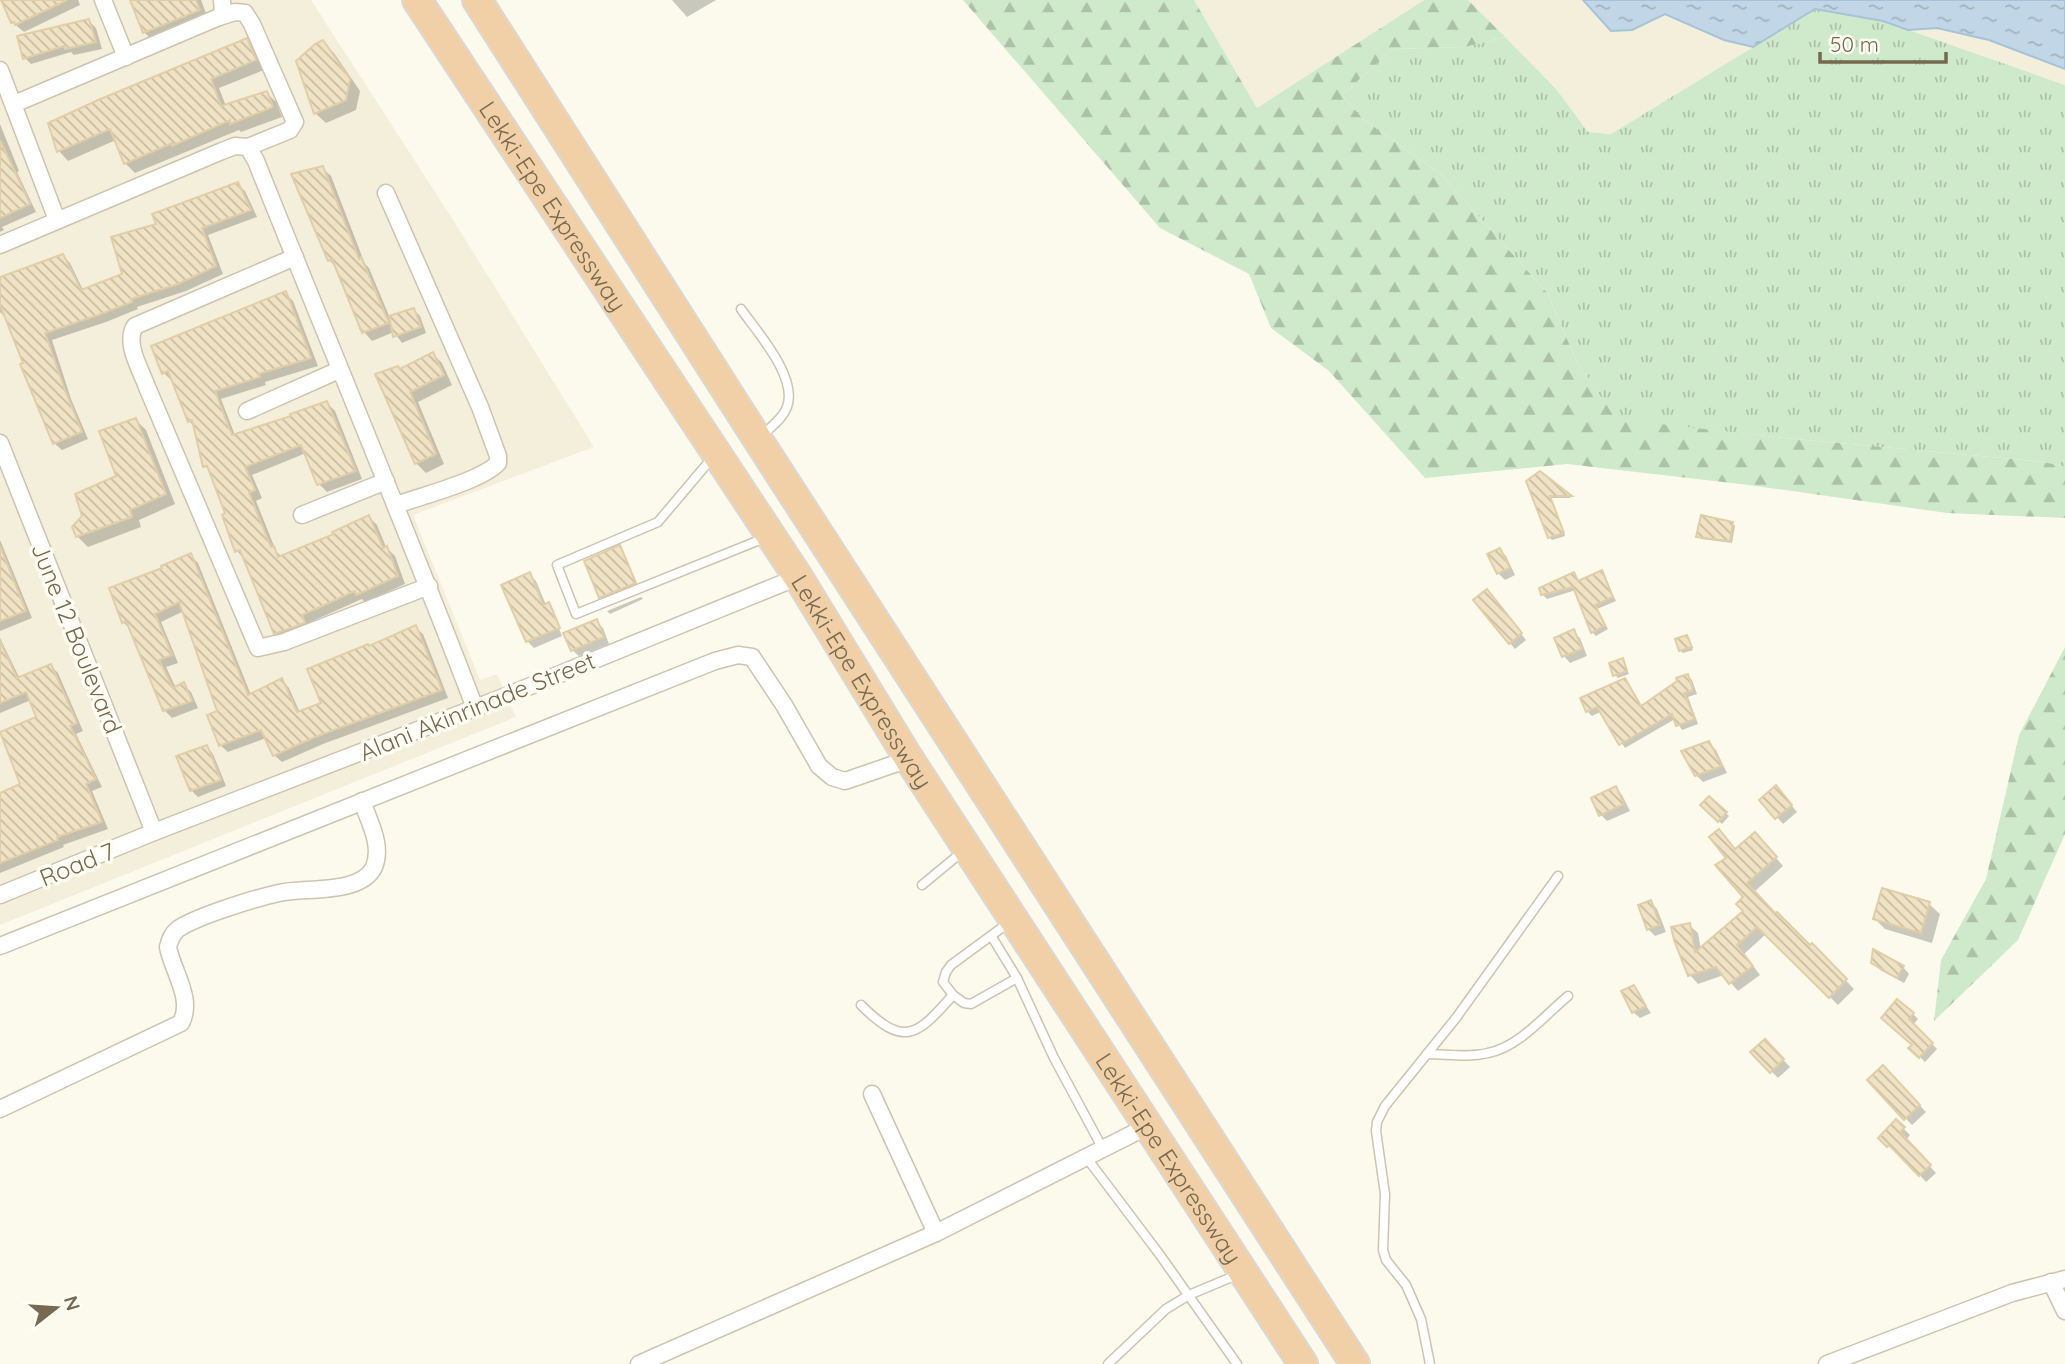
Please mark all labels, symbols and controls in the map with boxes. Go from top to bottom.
scale bar [1820,21,1946,65]
text: 50 m [1830,31,1879,57]
street label: Lekki-Epe Expressway [473,95,633,317]
street label: June 12 Boulevard [25,538,129,738]
street label: Lekki-Epe Expressway [785,569,939,794]
street label: Alani Akinrinade Street [355,645,599,767]
street label: Road 7 [35,835,119,893]
street label: Lekki-Epe Expressway [1089,1047,1249,1269]
north arrow [21,1273,91,1343]
text: N [59,1293,86,1313]

